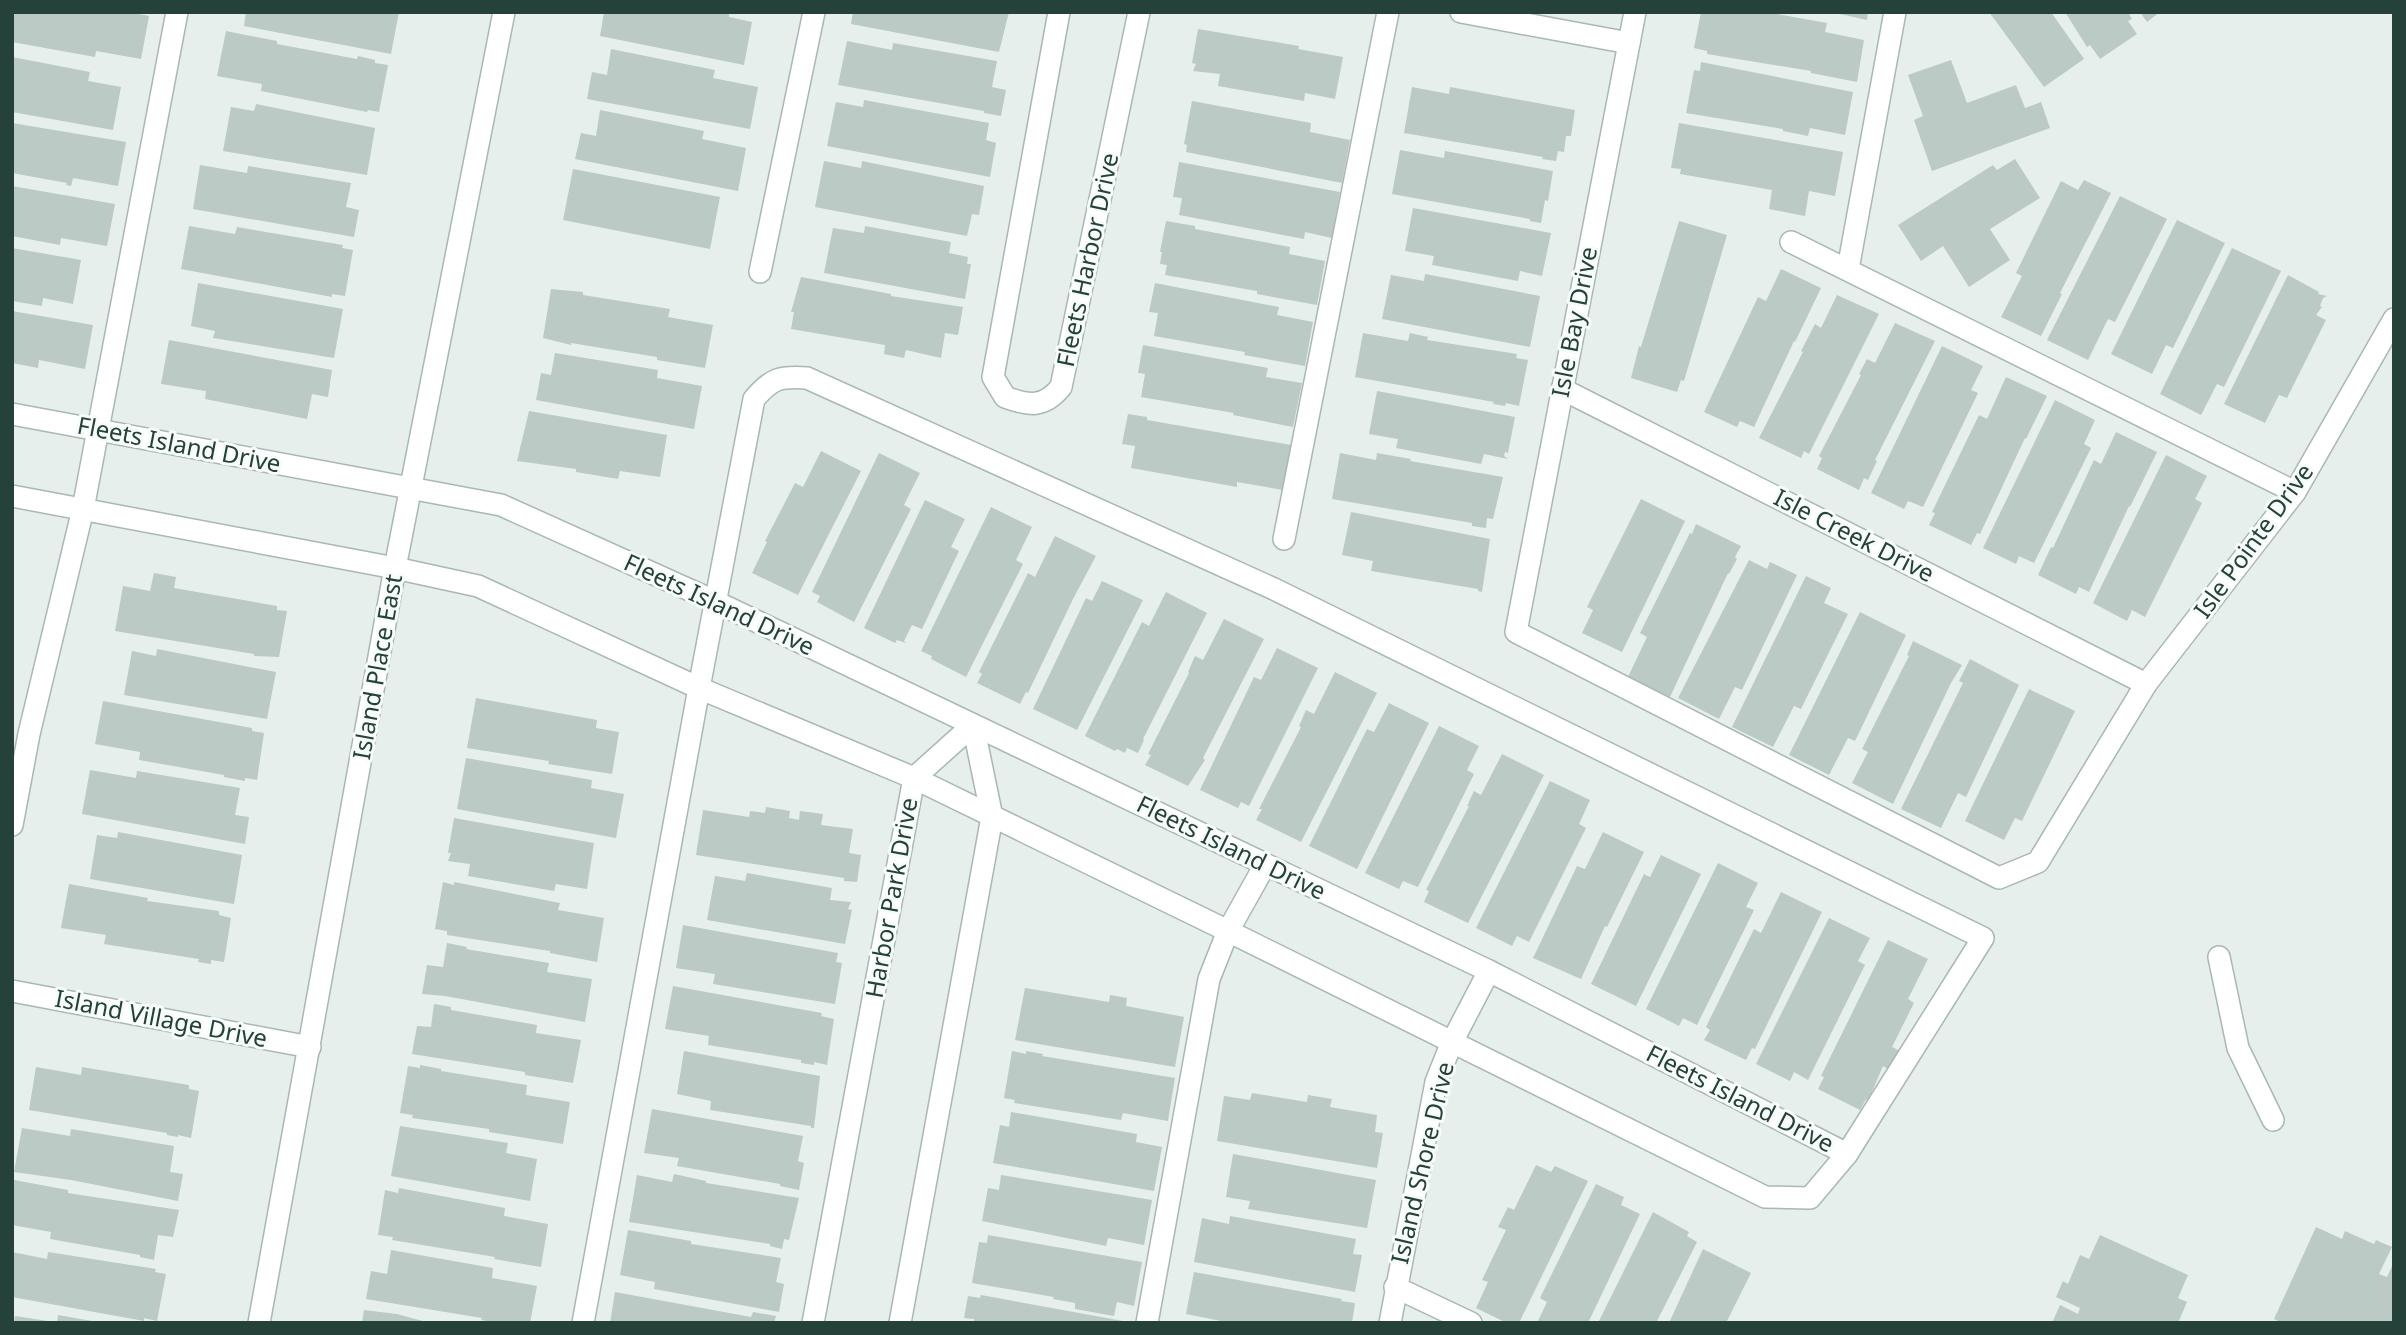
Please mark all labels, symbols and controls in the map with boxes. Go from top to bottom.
street label: Fleets Harbor Drive [1048,150,1125,370]
street label: Isle Bay Drive [1543,244,1604,400]
street label: Fleets Island Drive [75,408,284,479]
street label: Isle Pointe Drive [2186,456,2320,624]
street label: Isle Creek Drive [1769,480,1940,589]
street label: Fleets Island Drive [619,545,820,662]
street label: Island Place East [344,571,409,762]
street label: Fleets Island Drive [1132,787,1332,907]
street label: Harbor Park Drive [857,795,924,1001]
street label: Island Village Drive [52,981,270,1054]
street label: Fleets Island Drive [1641,1036,1840,1159]
street label: Island Shore Drive [1382,1058,1461,1267]

